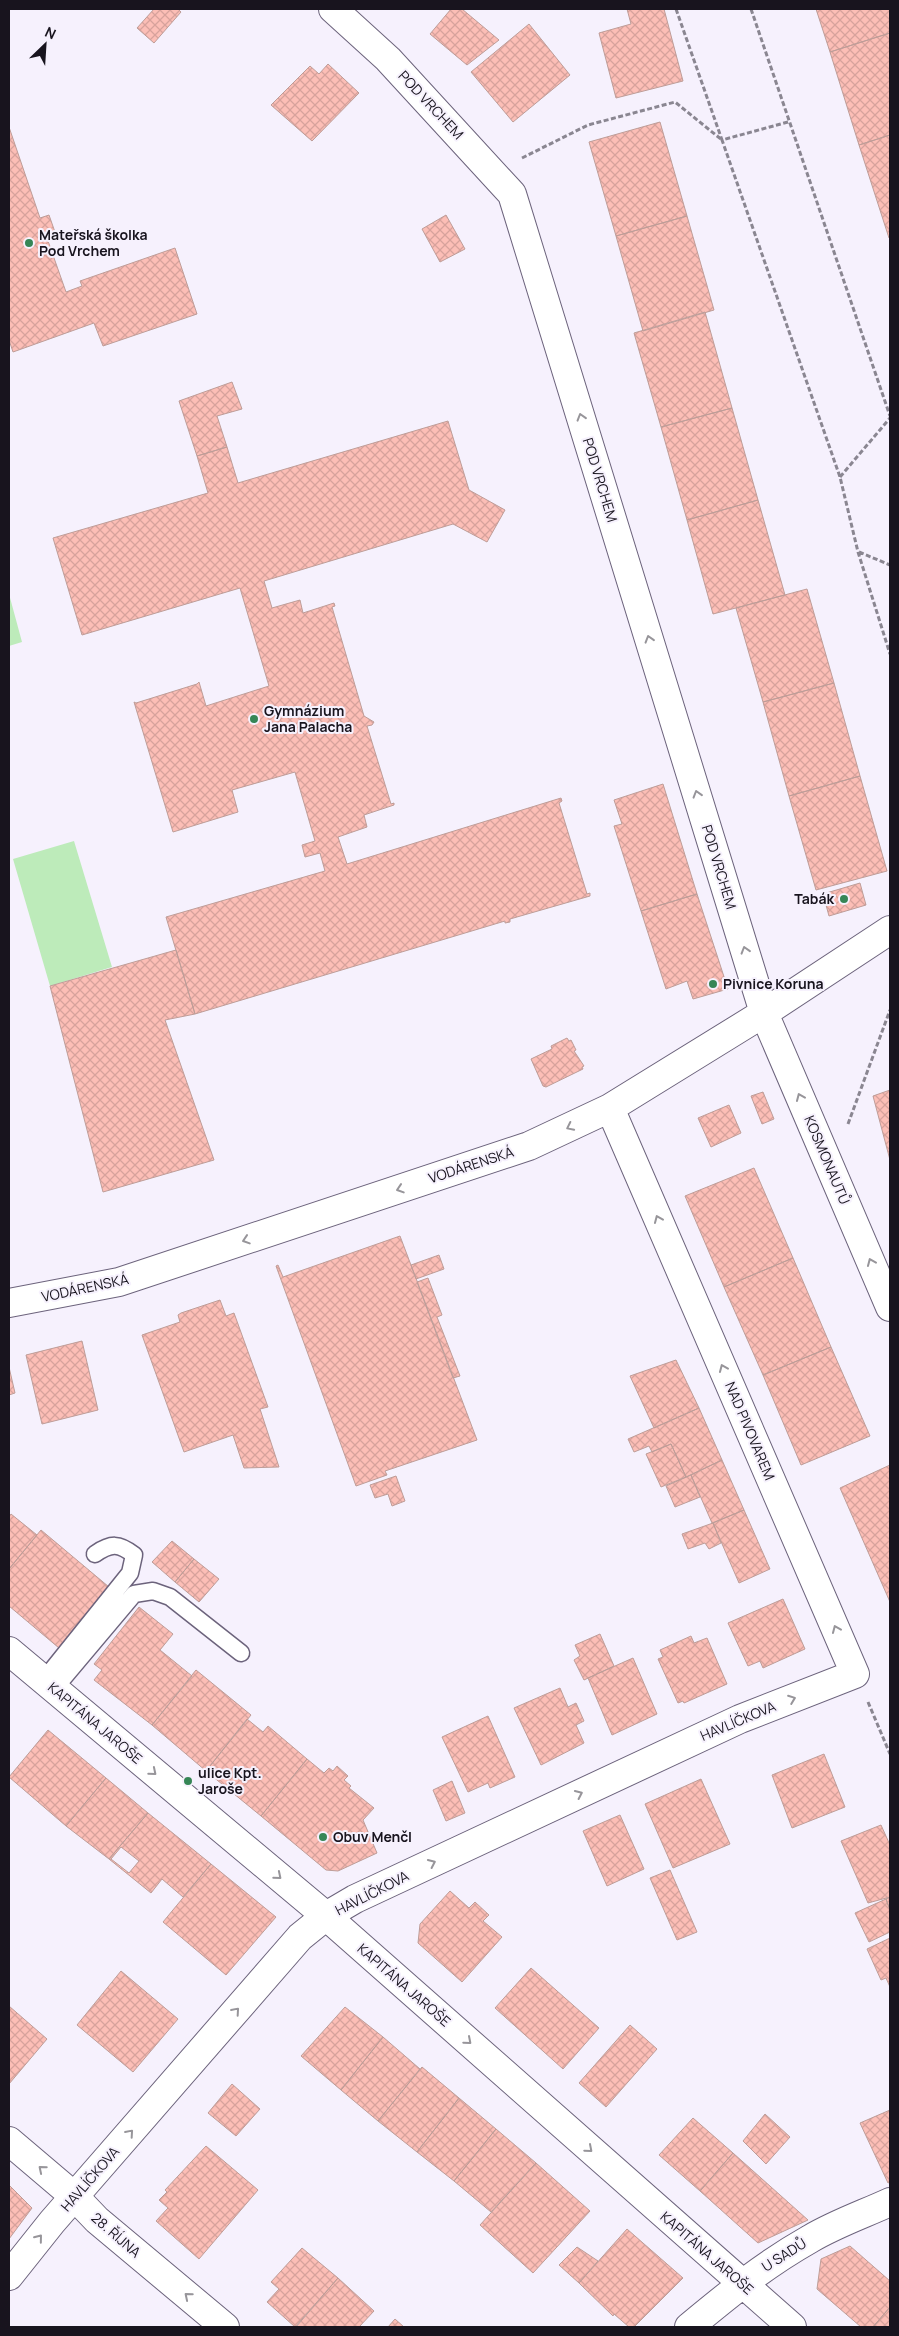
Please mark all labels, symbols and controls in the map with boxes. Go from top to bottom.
north arrow [20,20,70,70]
text: N [42,22,59,44]
street label: POD VRCHEM [395,66,468,143]
place label: Mateřská školka Pod Vrchem [39,225,148,260]
marker: Mateřská školka Pod Vrchem [23,237,35,249]
one-way arrow [576,413,586,421]
street label: POD VRCHEM [579,435,622,524]
one-way arrow [645,635,655,644]
place label: Gymnázium Jana Palacha [264,701,352,736]
marker: Gymnázium Jana Palacha [248,713,260,725]
one-way arrow [692,791,702,799]
street label: POD VRCHEM [698,822,741,911]
place label: Tabák [794,889,834,908]
marker: Tabák [838,893,850,905]
one-way arrow [740,946,750,954]
place label: Pivnice Koruna [723,974,824,993]
marker: Pivnice Koruna [707,978,719,990]
one-way arrow [796,1093,807,1102]
street label: KOSMONAUTŮ [800,1113,855,1207]
one-way arrow [566,1121,575,1131]
street label: VODÁRENSKÁ [426,1142,516,1187]
one-way arrow [396,1183,405,1193]
one-way arrow [654,1215,665,1224]
one-way arrow [242,1234,250,1244]
one-way arrow [867,1258,877,1267]
street label: VODÁRENSKÁ [40,1269,130,1306]
one-way arrow [718,1364,729,1373]
street label: NAD PIVOVAREM [721,1379,780,1483]
one-way arrow [832,1625,843,1634]
street label: KAPITÁNA JAROŠE [44,1677,147,1768]
one-way arrow [787,1695,795,1705]
street label: HAVLÍČKOVA [697,1696,779,1745]
place label: ulice Kpt. Jaroše [198,1763,262,1798]
one-way arrow [148,1766,157,1775]
marker: ulice Kpt. Jaroše [182,1775,194,1787]
one-way arrow [574,1790,583,1800]
place label: Obuv Menčl [333,1827,412,1846]
marker: Obuv Menčl [317,1831,329,1843]
one-way arrow [427,1858,436,1869]
street label: HAVLÍČKOVA [332,1866,412,1919]
one-way arrow [272,1871,281,1879]
street label: KAPITÁNA JAROŠE [354,1939,455,2030]
one-way arrow [230,2007,239,2016]
one-way arrow [462,2036,471,2045]
one-way arrow [124,2130,133,2139]
street label: HAVLÍČKOVA [56,2142,123,2215]
one-way arrow [584,2143,593,2152]
one-way arrow [38,2165,47,2174]
street label: KAPITÁNA JAROŠE [657,2207,758,2298]
street label: 28. ŘÍJNA [88,2208,145,2261]
street label: U SADŮ [758,2233,810,2276]
one-way arrow [34,2235,42,2244]
one-way arrow [185,2293,194,2302]

